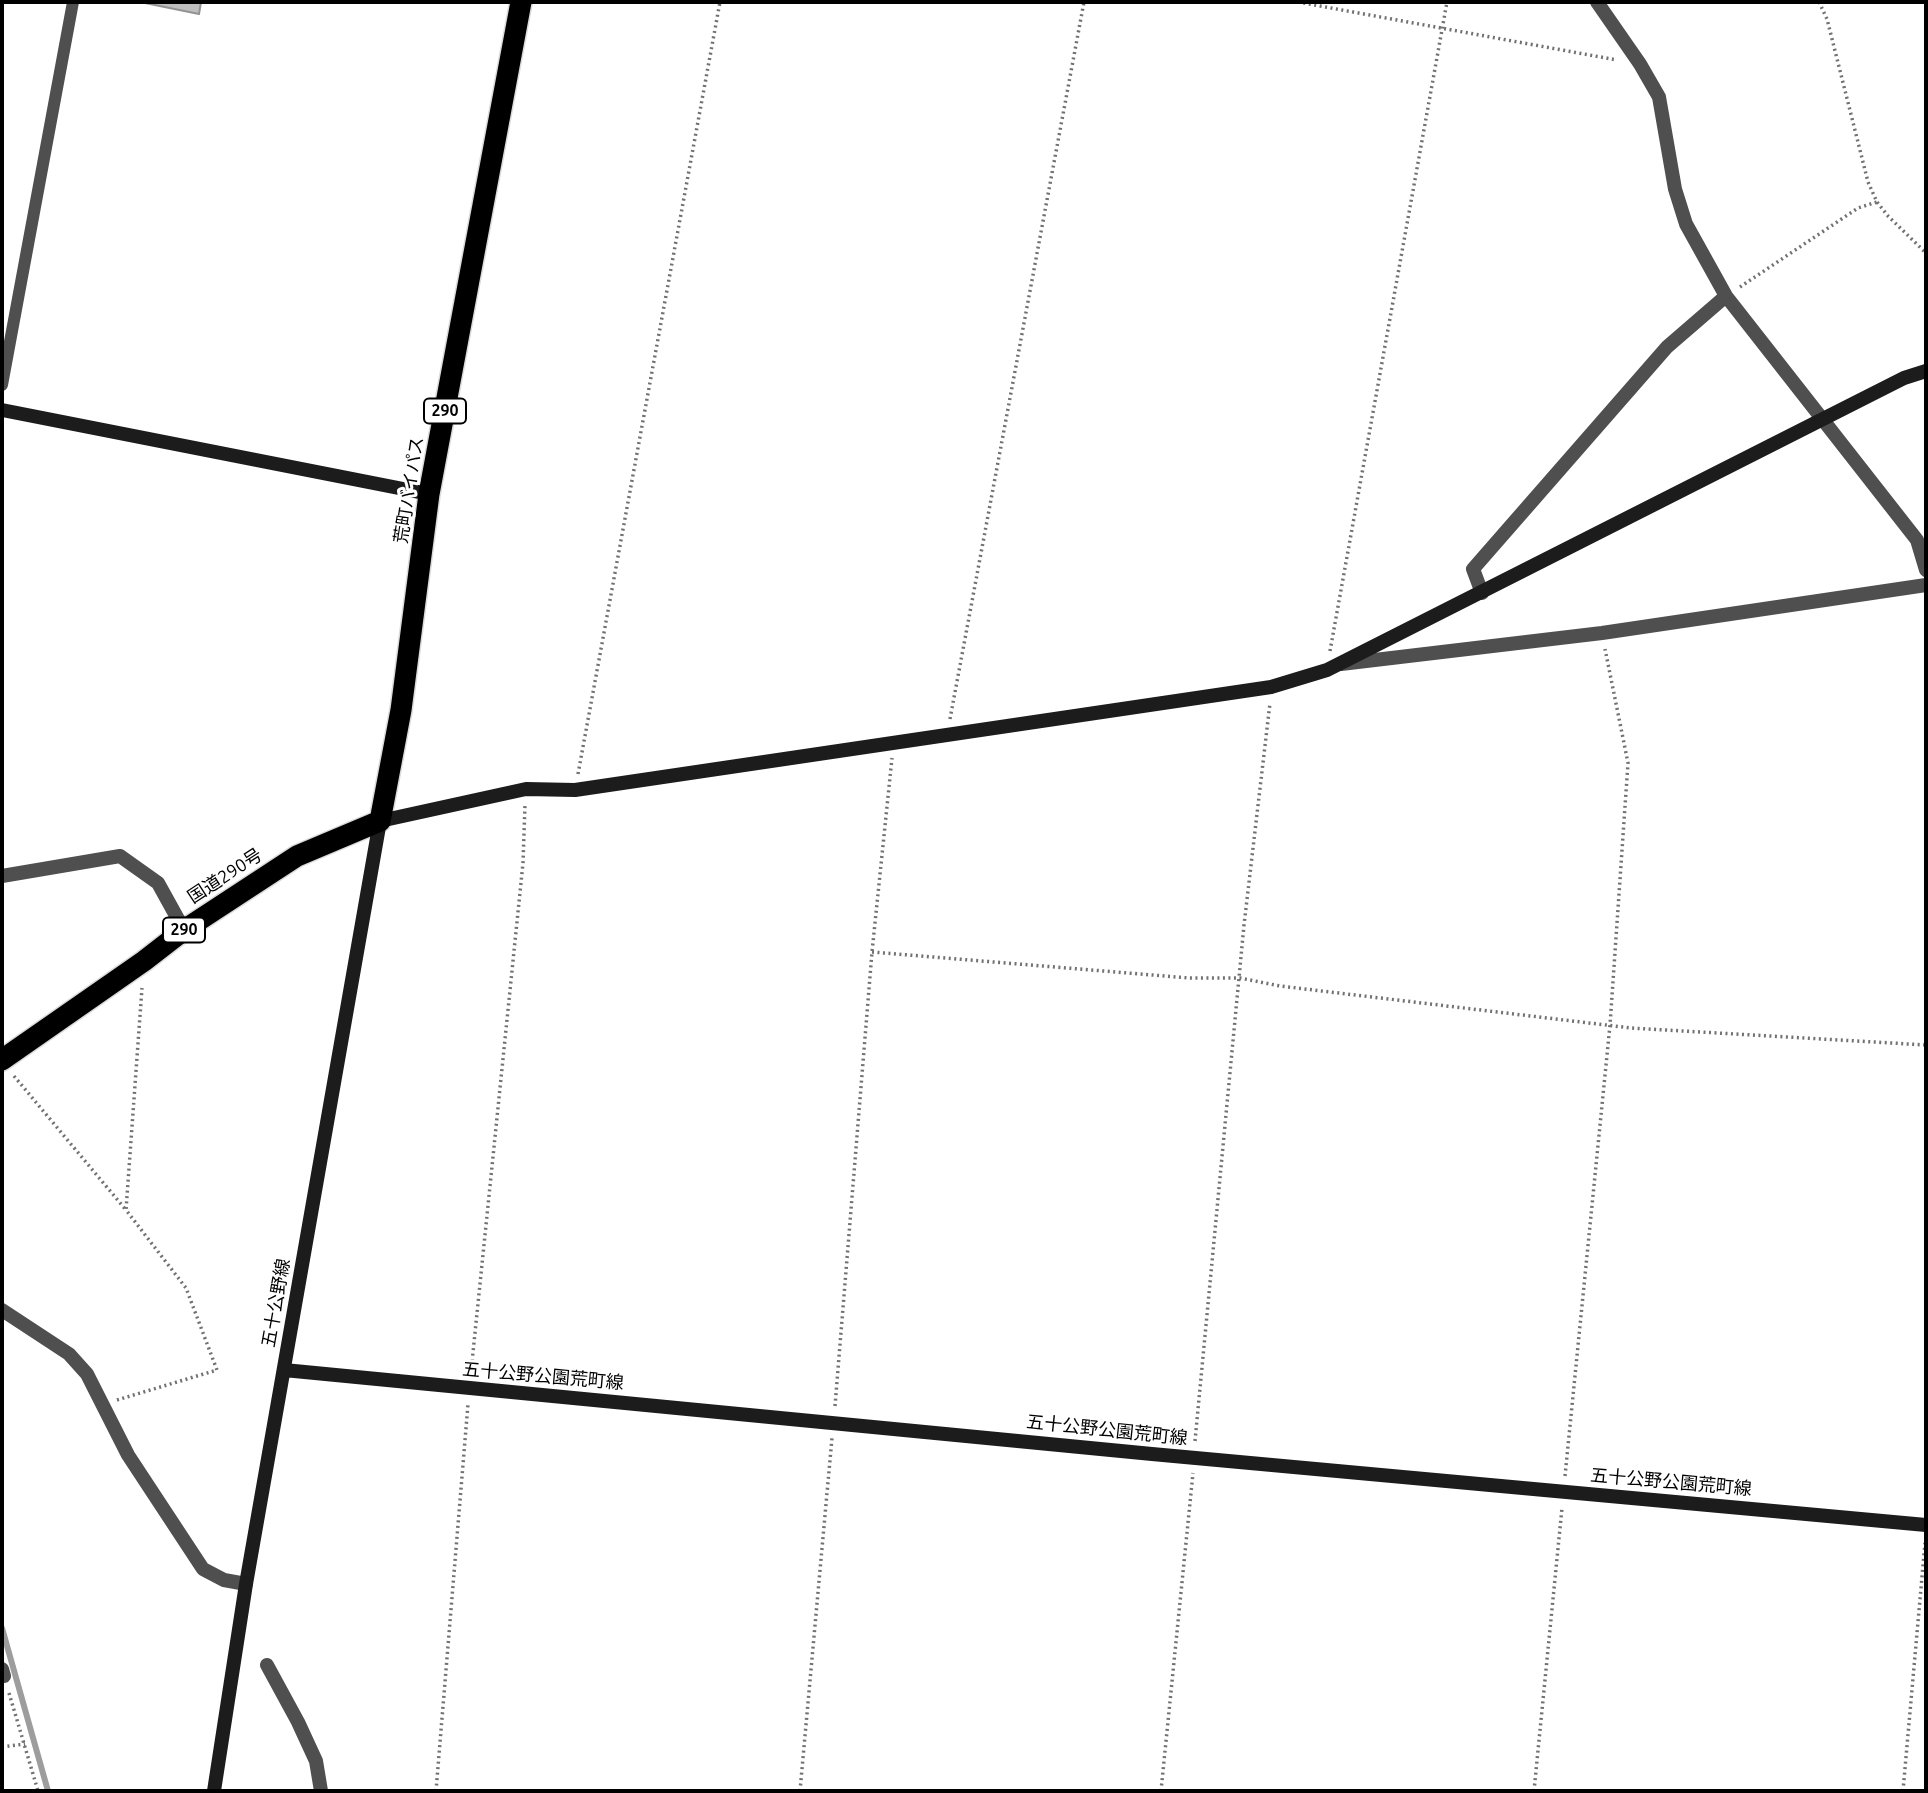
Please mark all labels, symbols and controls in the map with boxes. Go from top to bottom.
road number: 290 [424,398,466,424]
street label: 荒町バイパス [390,435,428,545]
street label: 国道290号 [184,844,266,908]
road number: 290 [163,918,205,942]
street label: 五十公野線 [258,1257,294,1349]
street label: 五十公野公園荒町線 [461,1358,625,1394]
street label: 五十公野公園荒町線 [1025,1411,1189,1449]
street label: 五十公野公園荒町線 [1589,1464,1753,1500]

